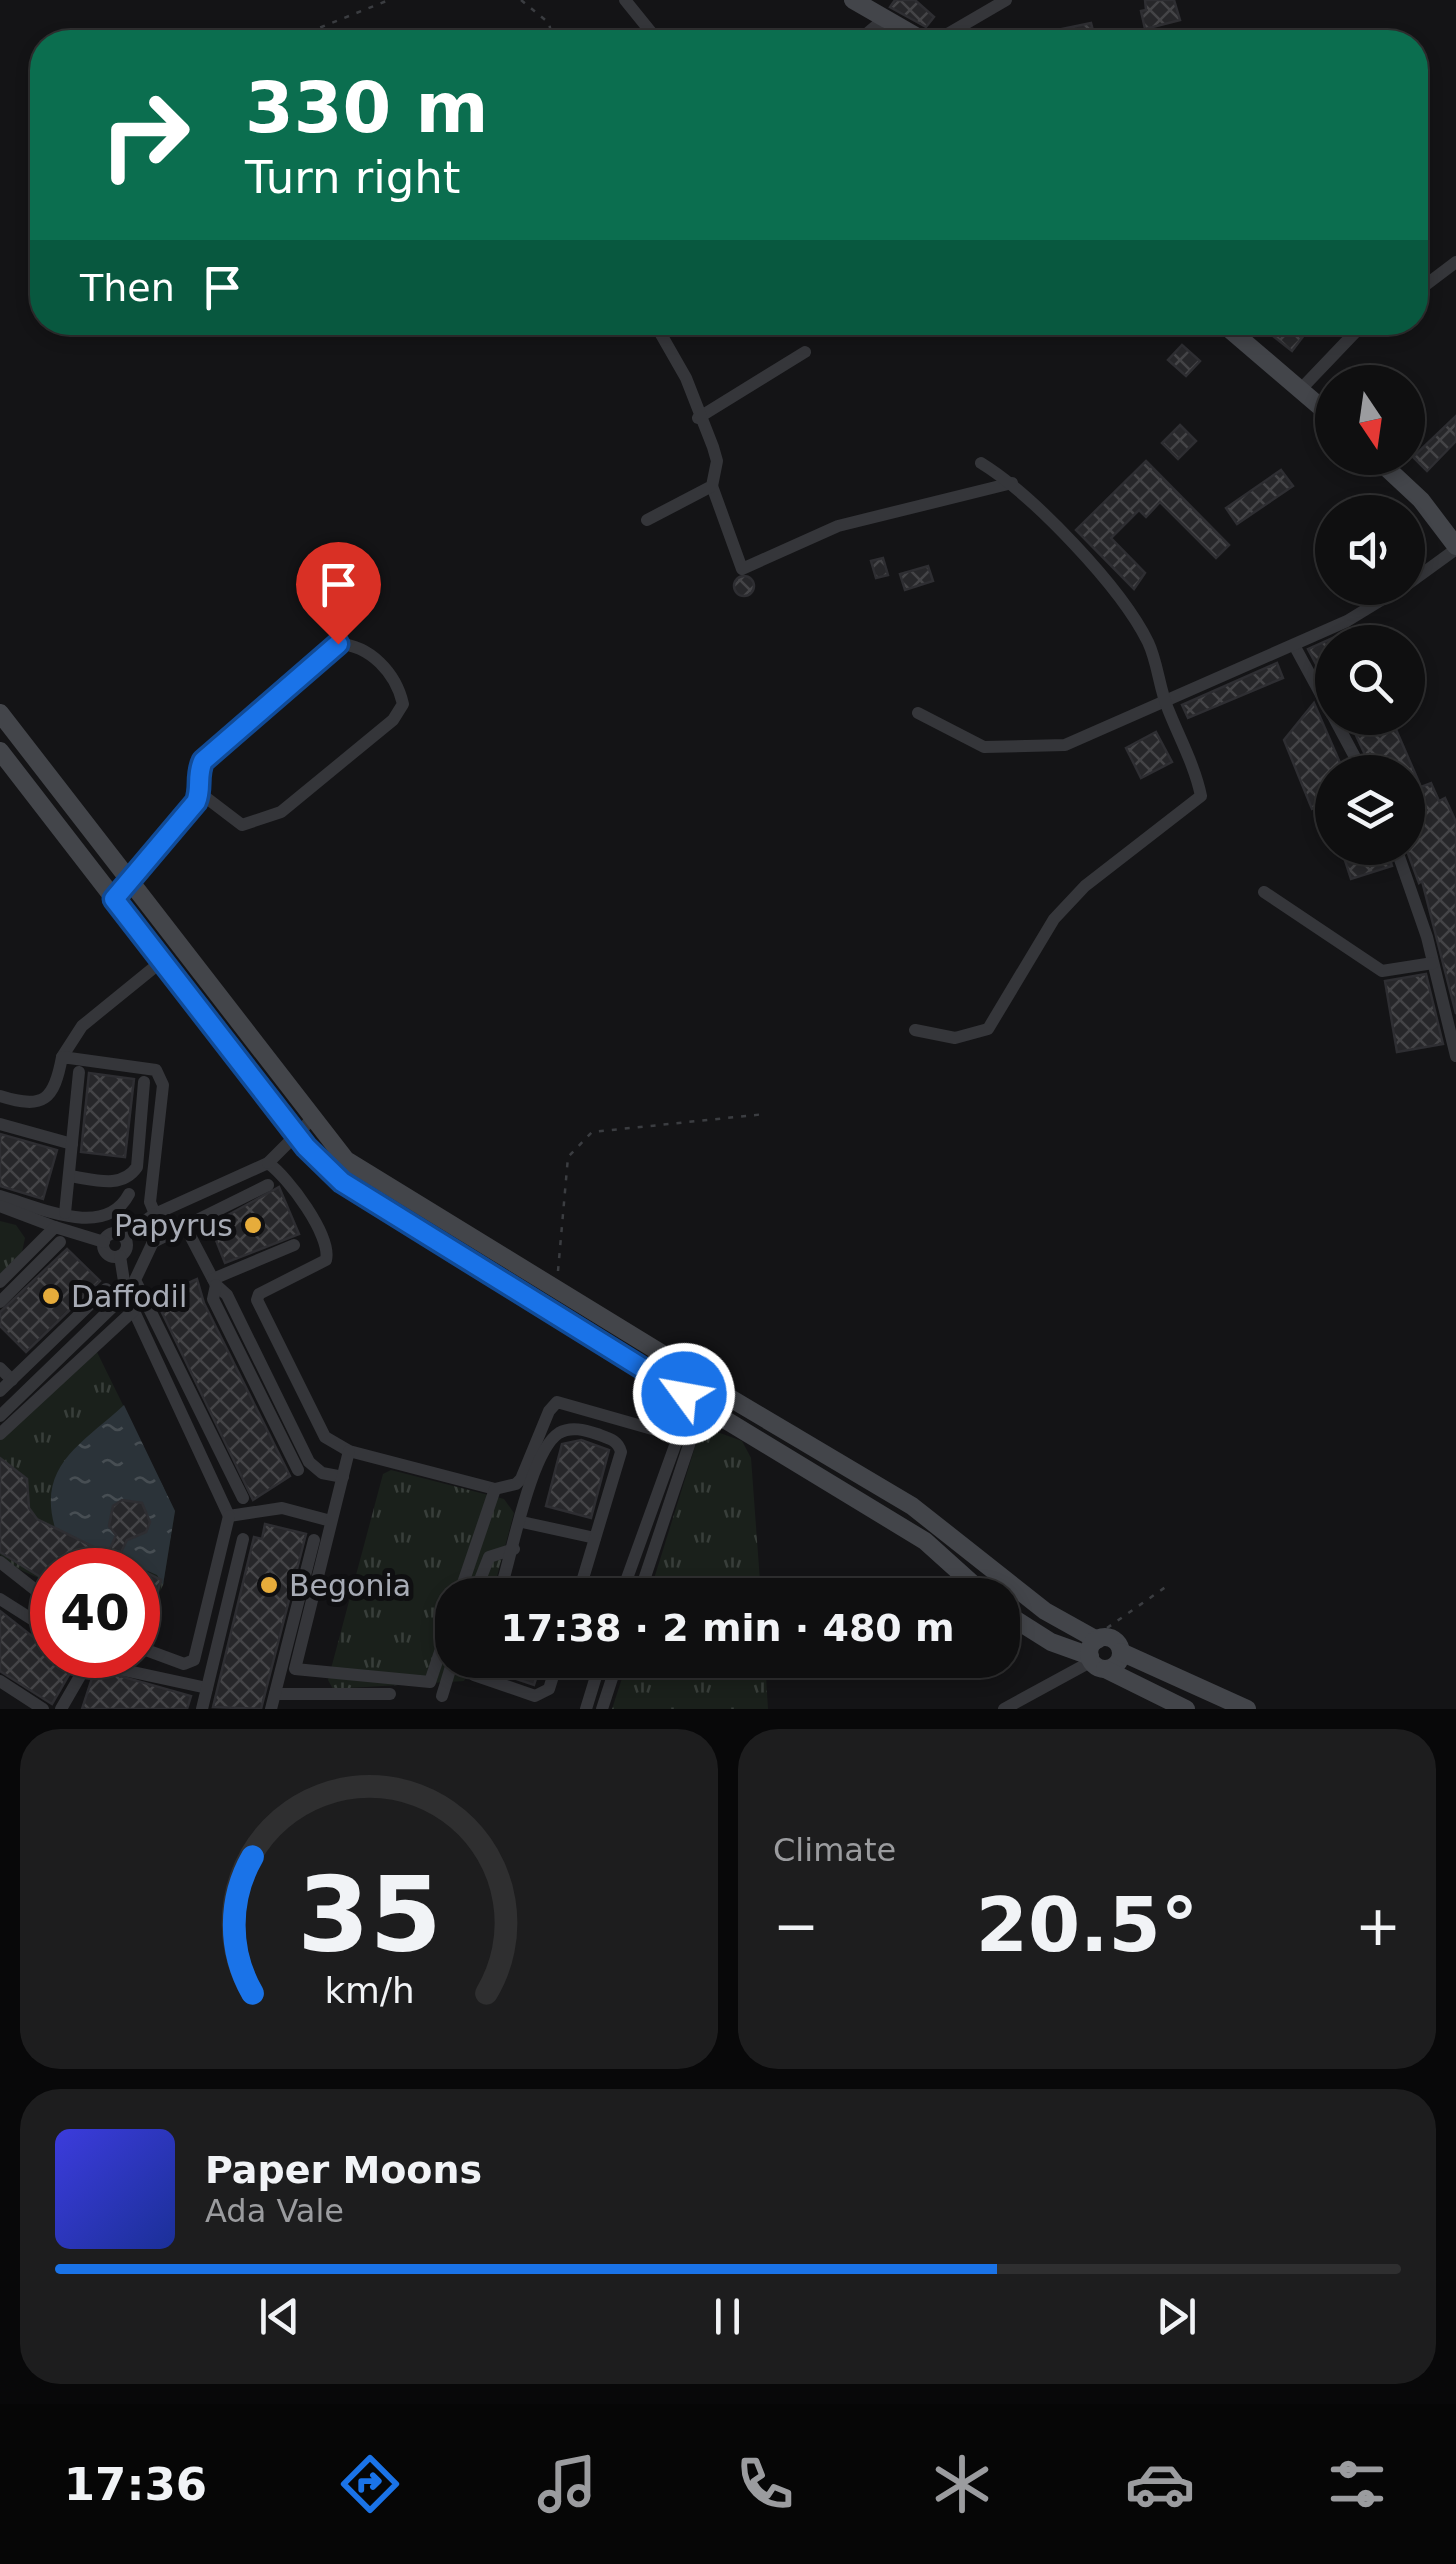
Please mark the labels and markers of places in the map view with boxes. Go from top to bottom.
pin [296,542,381,645]
place label: Papyrus [114,1208,233,1243]
marker: Papyrus [242,1214,264,1236]
place label: Daffodil [71,1279,187,1314]
marker: Daffodil [40,1285,62,1307]
place label: Begonia [289,1568,411,1603]
marker: Begonia [258,1574,280,1596]

